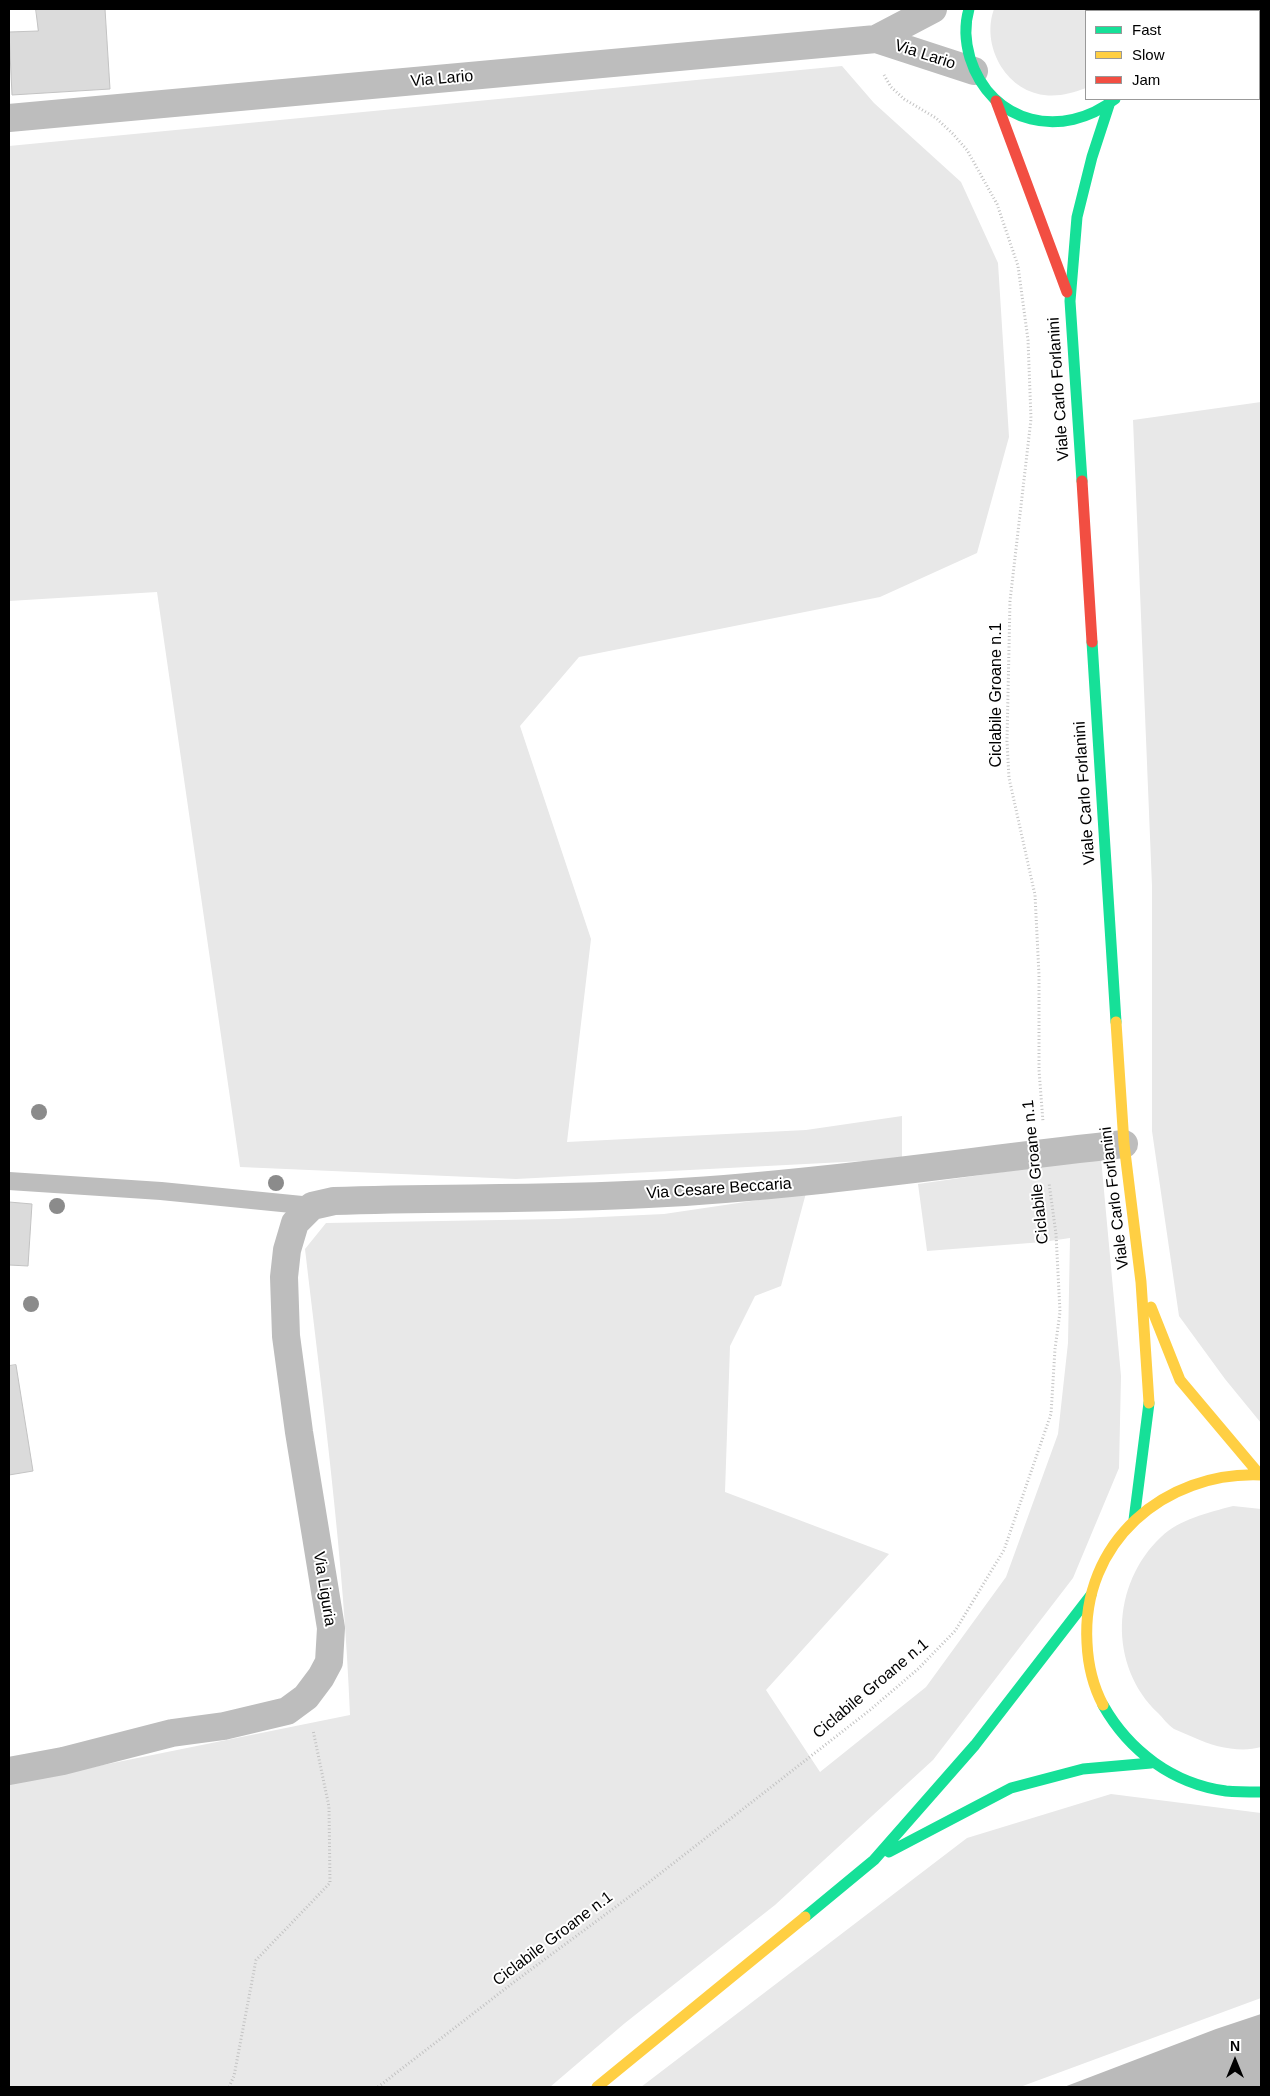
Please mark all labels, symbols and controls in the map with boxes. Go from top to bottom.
legend [1085,10,1260,100]
text: Fast [1132,21,1161,38]
street label: Via Lario [892,36,958,74]
text: Slow [1132,46,1165,63]
street label: Via Lario [410,67,474,91]
text: Jam [1132,71,1160,88]
street label: Viale Carlo Forlanini [1044,317,1074,461]
street label: Ciclabile Groane n.1 [987,623,1007,767]
street label: Viale Carlo Forlanini [1070,721,1100,865]
street label: Ciclabile Groane n.1 [1019,1099,1053,1245]
street label: Viale Carlo Forlanini [1097,1125,1133,1271]
street label: Via Cesare Beccaria [646,1174,792,1204]
street label: Via Liguria [309,1550,339,1628]
street label: Ciclabile Groane n.1 [809,1635,933,1743]
street label: Ciclabile Groane n.1 [489,1888,617,1990]
north arrow [1210,2036,1260,2086]
text: N [1230,2038,1240,2054]

